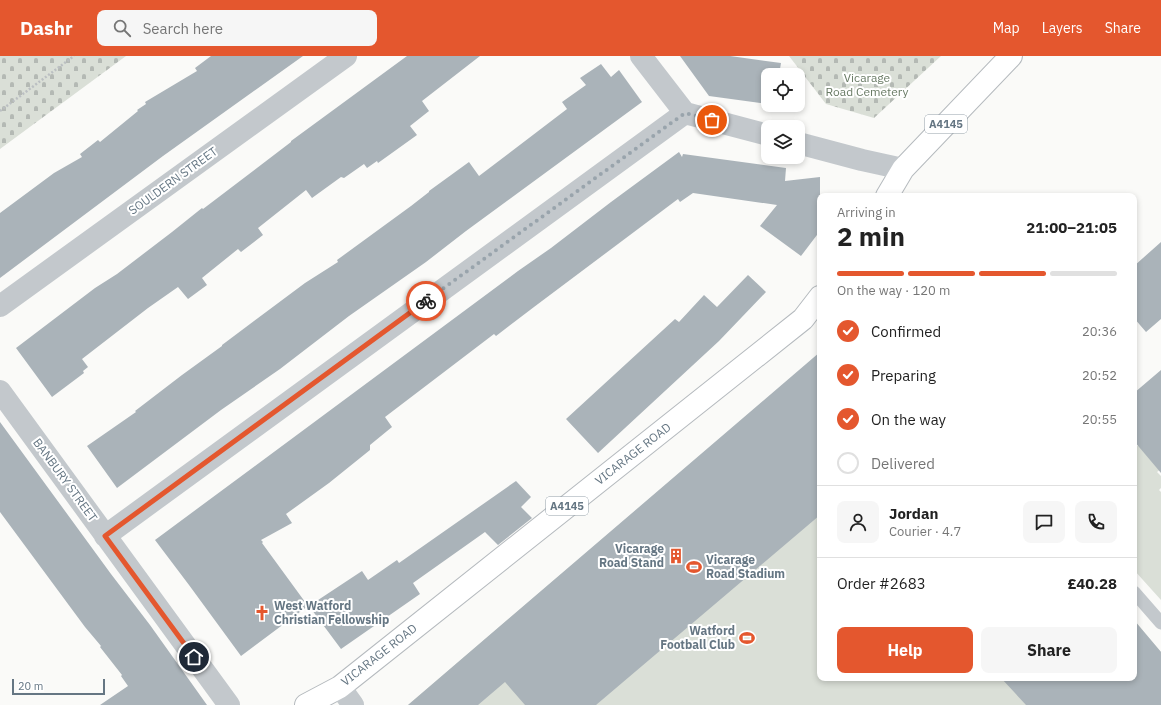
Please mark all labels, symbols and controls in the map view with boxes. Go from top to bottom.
search box [97,10,377,46]
text: Dashr [20,16,73,40]
icon: search [111,17,133,39]
text: Search here [143,19,223,38]
text: Map [993,19,1020,37]
text: Layers [1042,19,1083,37]
text: Share [1105,19,1141,37]
map controls [761,68,805,164]
button: locate [761,68,805,112]
park label: Vicarage Road Cemetery [826,70,908,99]
pin [695,103,729,137]
icon: bag [701,109,723,131]
road number: A4145 [925,115,967,133]
button: layers [761,120,805,164]
street label: SOULDERN STREET [125,143,220,218]
text: Arriving in [837,204,896,221]
text: 21:00–21:05 [1026,218,1117,237]
text: 2 min [837,219,905,253]
courier [406,281,446,321]
text: On the way · 120 m [837,282,950,299]
icon: bike [415,290,437,312]
icon: check [837,320,859,342]
text: Confirmed [871,322,941,341]
text: 20:36 [1082,323,1117,340]
icon: check [837,364,859,386]
text: Preparing [871,366,936,385]
text: 20:52 [1082,367,1117,384]
icon: check [837,408,859,430]
text: On the way [871,410,946,429]
text: 20:55 [1082,411,1117,428]
street label: VICARAGE ROAD [592,419,674,488]
street label: BANBURY STREET [30,435,101,524]
text: Delivered [871,454,935,473]
road number: A4145 [546,497,588,515]
button: person [837,501,879,543]
button: chat [1023,501,1065,543]
button: phone [1075,501,1117,543]
text: Jordan [889,504,938,523]
text: Courier · 4.7 [889,523,961,540]
place label: Vicarage Road Stand [599,541,664,570]
building icon: Vicarage Road Stand [667,547,685,565]
place label: Vicarage Road Stadium [706,552,785,581]
sports icon: Vicarage Road Stadium [685,558,703,576]
text: Order #2683 [837,574,926,593]
text: £40.28 [1068,574,1117,593]
place label: West Watford Christian Fellowship [274,598,389,627]
church icon: West Watford Christian Fellowship [253,604,271,622]
street label: VICARAGE ROAD [338,620,420,689]
place label: Watford Football Club [660,623,735,652]
button: Help [837,627,973,673]
button: Share [981,627,1117,673]
sports icon: Watford Football Club [738,629,756,647]
pin [177,640,211,674]
icon: home [183,646,205,668]
scale bar [12,677,105,696]
text: 20 m [18,679,43,693]

